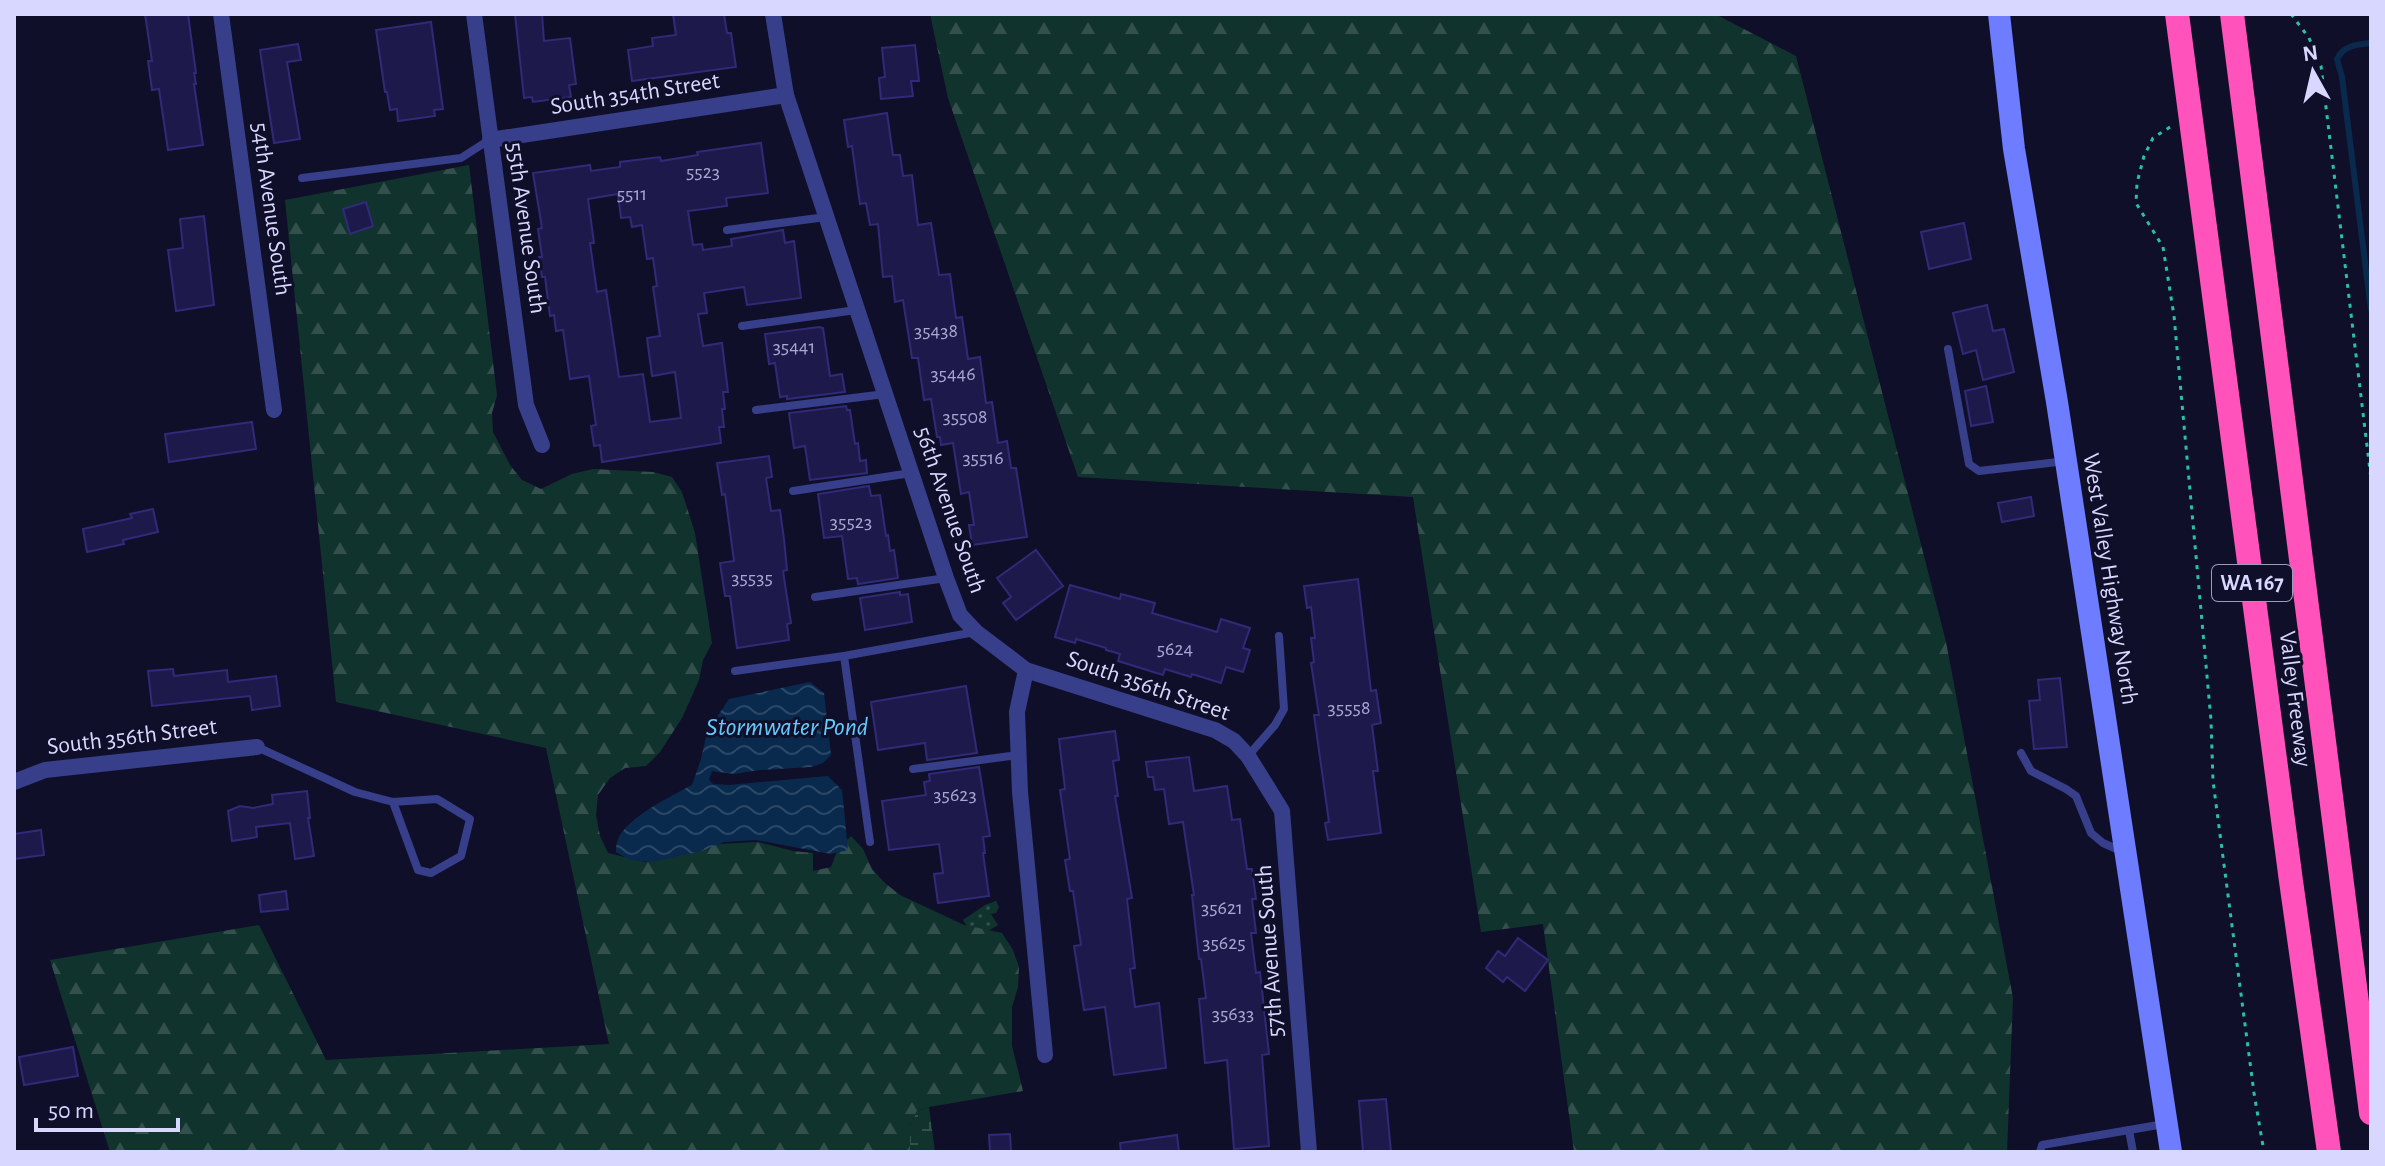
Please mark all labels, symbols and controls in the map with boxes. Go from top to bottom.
north arrow [2273,32,2353,112]
text: N [2301,41,2319,65]
street label: South 354th Street [549,69,722,119]
street label: 54th Avenue South [247,121,295,297]
street label: 55th Avenue South [502,141,550,315]
house number: 5523 [686,162,720,182]
house number: 5511 [617,184,647,204]
house number: 35438 [914,321,958,341]
house number: 35441 [773,337,815,357]
house number: 35446 [930,364,976,384]
house number: 35508 [943,407,988,427]
street label: 56th Avenue South [910,424,990,596]
house number: 35516 [962,448,1004,468]
street label: West Valley Highway North [2078,451,2142,707]
house number: 35523 [830,512,872,532]
road number: WA 167 [2212,565,2292,601]
house number: 35535 [731,568,773,588]
street label: Valley Freeway [2275,630,2315,768]
house number: 5624 [1157,639,1193,659]
street label: South 356th Street [1063,647,1233,725]
house number: 35558 [1328,698,1370,718]
water label: Stormwater Pond [706,714,869,740]
street label: South 356th Street [46,715,219,759]
house number: 35623 [933,785,977,805]
street label: 57th Avenue South [1252,864,1288,1038]
house number: 35621 [1201,898,1243,918]
house number: 35625 [1202,933,1246,953]
house number: 35633 [1212,1004,1254,1024]
scale bar [36,1082,178,1132]
text: 50 m [48,1099,94,1123]

